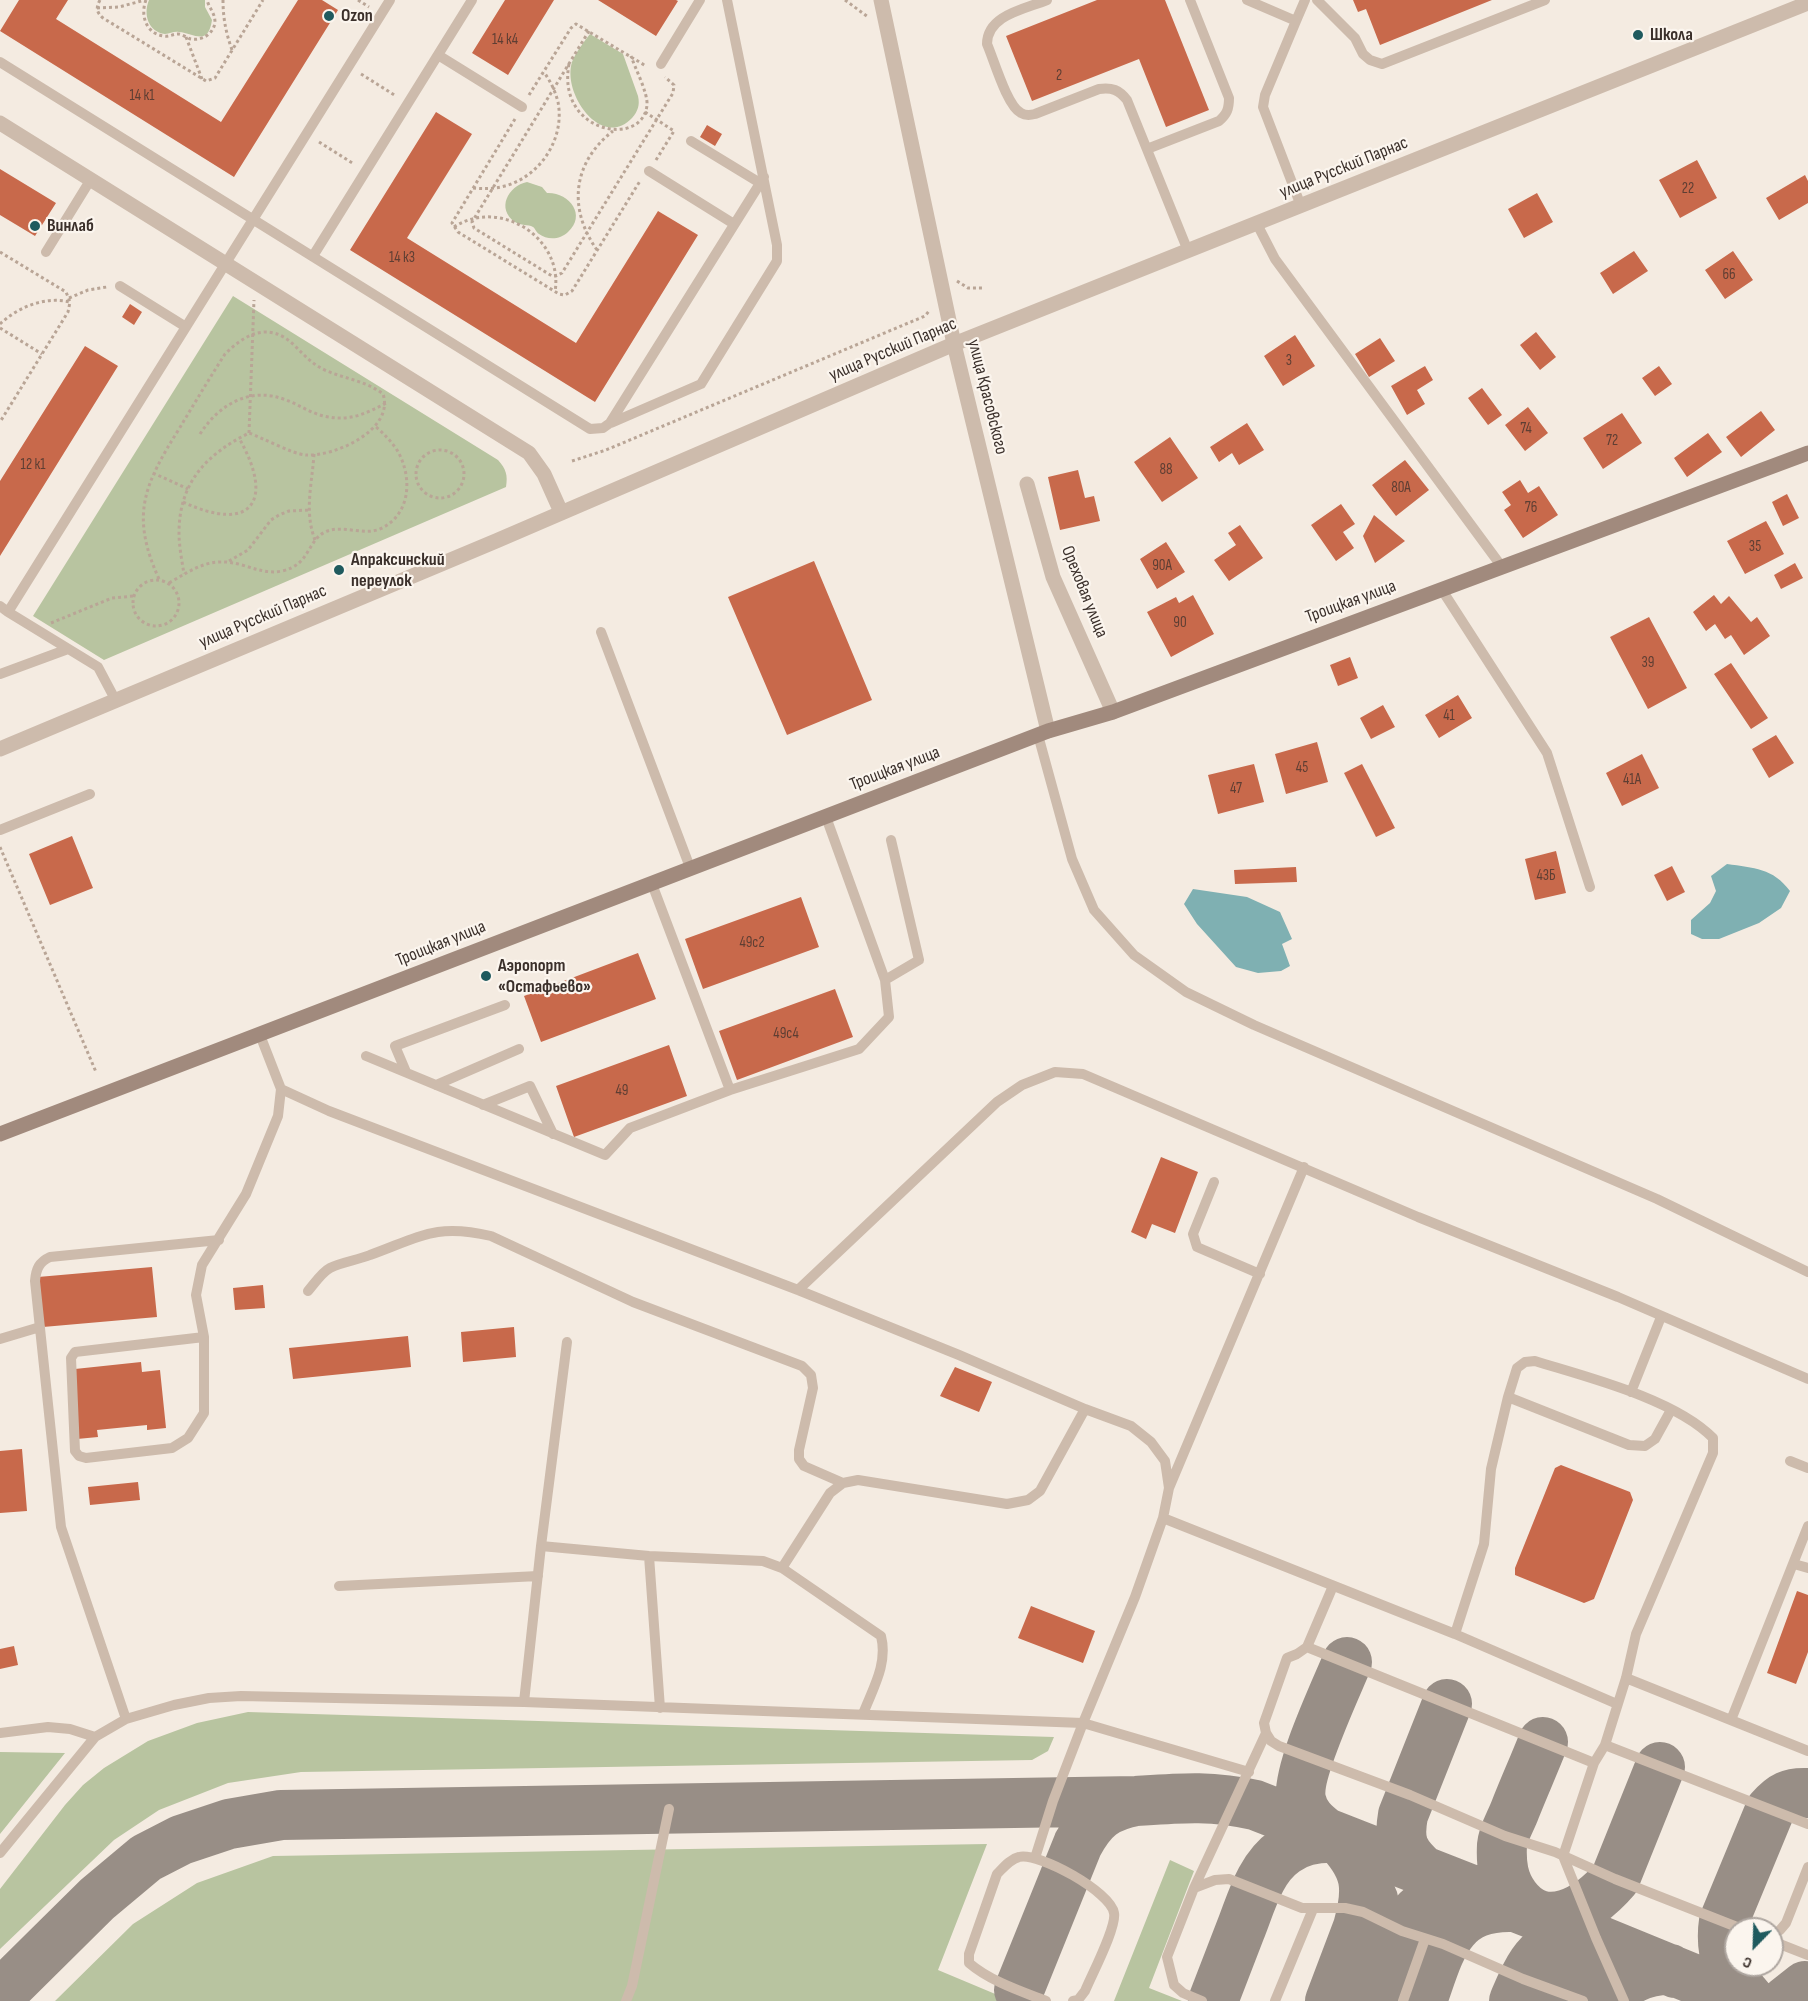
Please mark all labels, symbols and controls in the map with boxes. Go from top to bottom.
place label: Ozon [341,5,373,27]
marker: Ozon [322,9,336,23]
place label: Школа [1650,24,1693,46]
marker: Школа [1631,28,1645,42]
house number: 14 к4 [492,31,518,49]
house number: 2 [1056,67,1062,85]
house number: 14 к1 [130,87,154,105]
street label: улица Русский Парнас [1277,132,1411,204]
house number: 22 [1682,180,1694,198]
place label: Винлаб [47,215,94,237]
marker: Винлаб [28,219,42,233]
house number: 14 к3 [389,249,415,267]
house number: 66 [1722,266,1736,284]
street label: улица Русский Парнас [826,313,960,387]
street label: улица Красовского [962,337,1012,457]
house number: 3 [1286,352,1292,370]
house number: 74 [1520,420,1532,438]
house number: 72 [1606,432,1618,450]
house number: 12 к1 [21,456,45,474]
house number: 88 [1159,461,1173,479]
house number: 80А [1391,479,1411,497]
house number: 76 [1525,499,1537,517]
house number: 35 [1749,538,1761,556]
street label: Ореховая улица [1056,543,1112,641]
place label: Апраксинский переулок [351,549,445,592]
house number: 90А [1152,557,1172,575]
marker: Апраксинский переулок [332,563,346,577]
street label: Троицкая улица [1303,576,1399,628]
street label: улица Русский Парнас [196,580,330,654]
house number: 90 [1173,614,1187,632]
house number: 39 [1642,654,1654,672]
house number: 41 [1443,707,1455,725]
street label: Троицкая улица [847,742,943,796]
house number: 45 [1296,759,1308,777]
house number: 41А [1623,771,1641,789]
house number: 47 [1230,780,1242,798]
house number: 43Б [1536,867,1556,885]
street label: Троицкая улица [393,916,489,972]
house number: 49с2 [739,934,765,952]
place label: Аэропорт «Остафьево» [498,955,591,998]
marker: Аэропорт «Остафьево» [479,969,493,983]
house number: 49с4 [773,1025,799,1043]
house number: 49 [616,1082,628,1100]
north arrow [1724,1917,1784,1977]
text: С [1740,1952,1755,1973]

